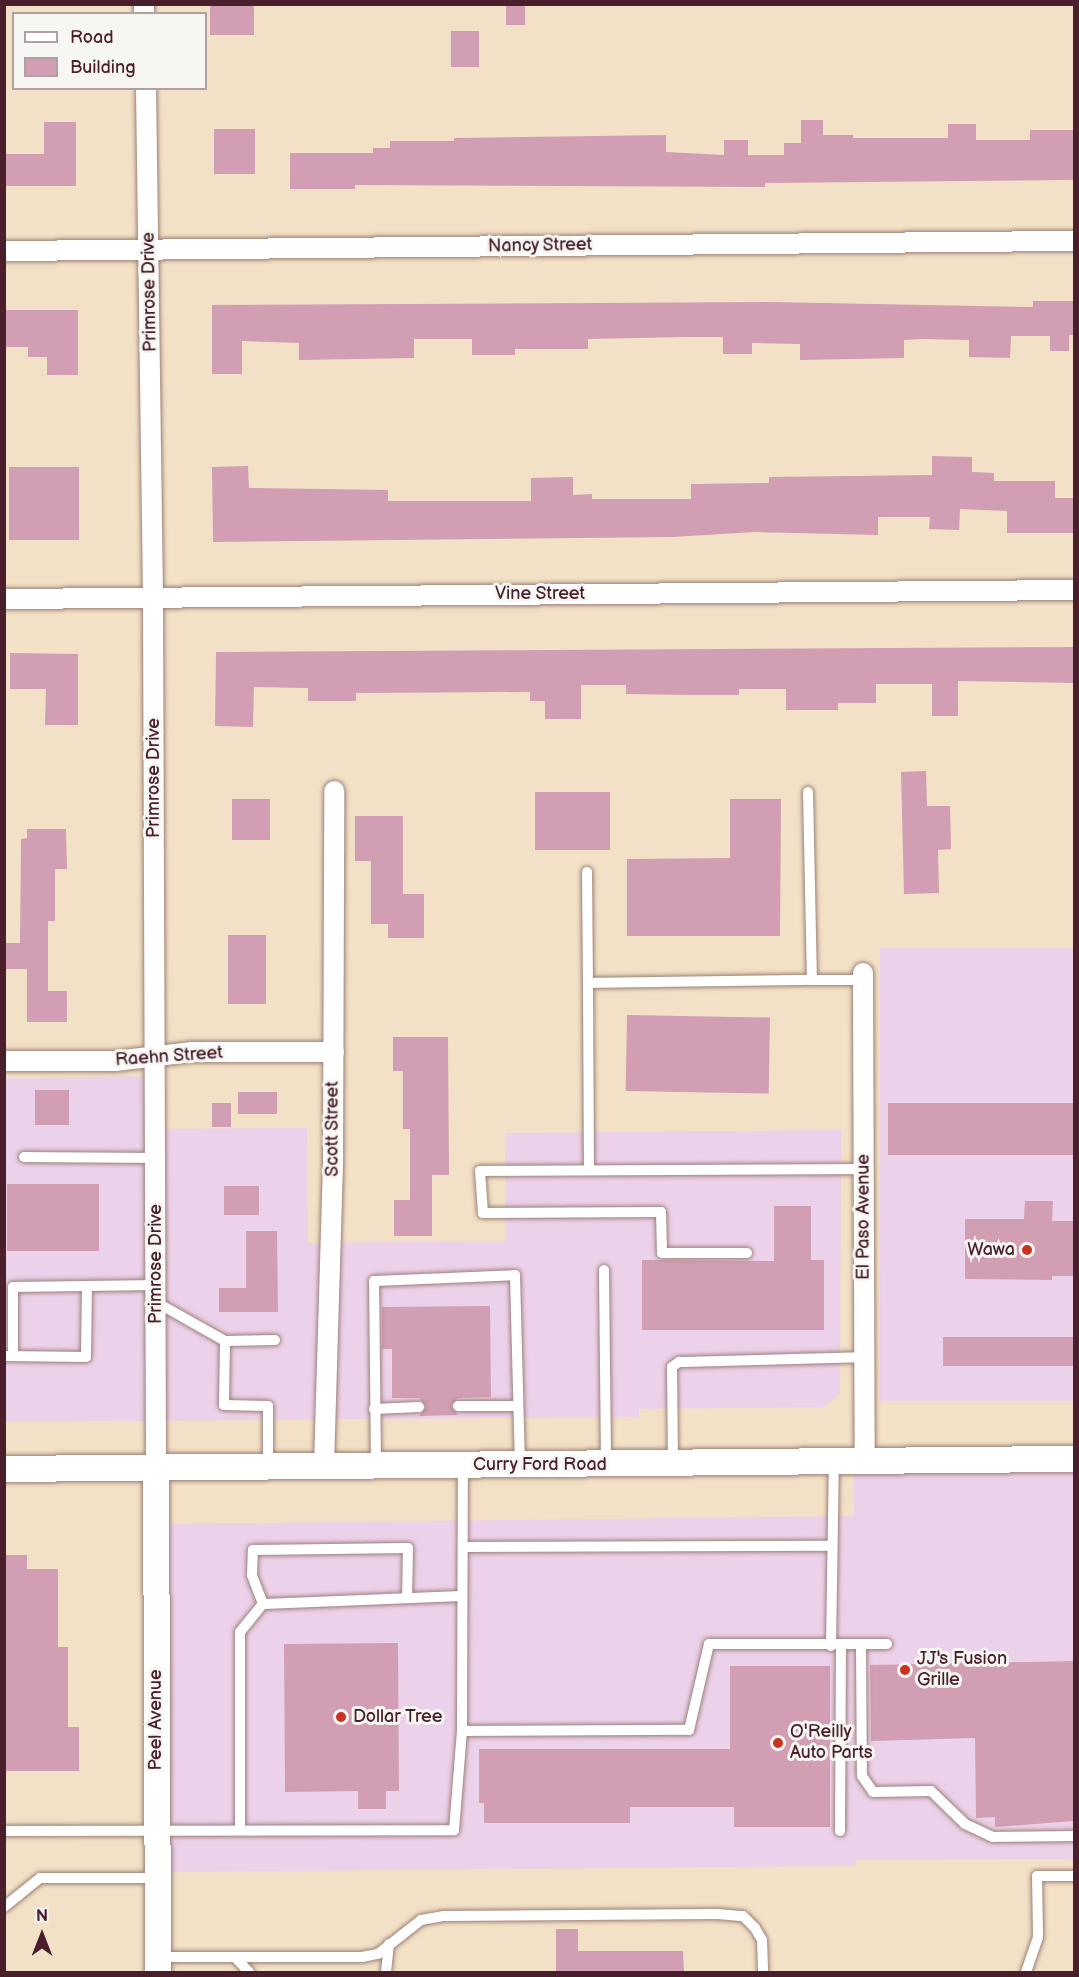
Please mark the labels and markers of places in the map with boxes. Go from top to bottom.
place label: Wawa [967,1239,1015,1261]
marker: Wawa [1020,1243,1034,1257]
place label: JJ's Fusion Grille [917,1649,1007,1692]
marker: JJ's Fusion Grille [898,1663,912,1677]
place label: Dollar Tree [353,1706,443,1728]
marker: Dollar Tree [334,1710,348,1724]
place label: O'Reilly Auto Parts [790,1722,873,1764]
marker: O'Reilly Auto Parts [771,1736,785,1750]

